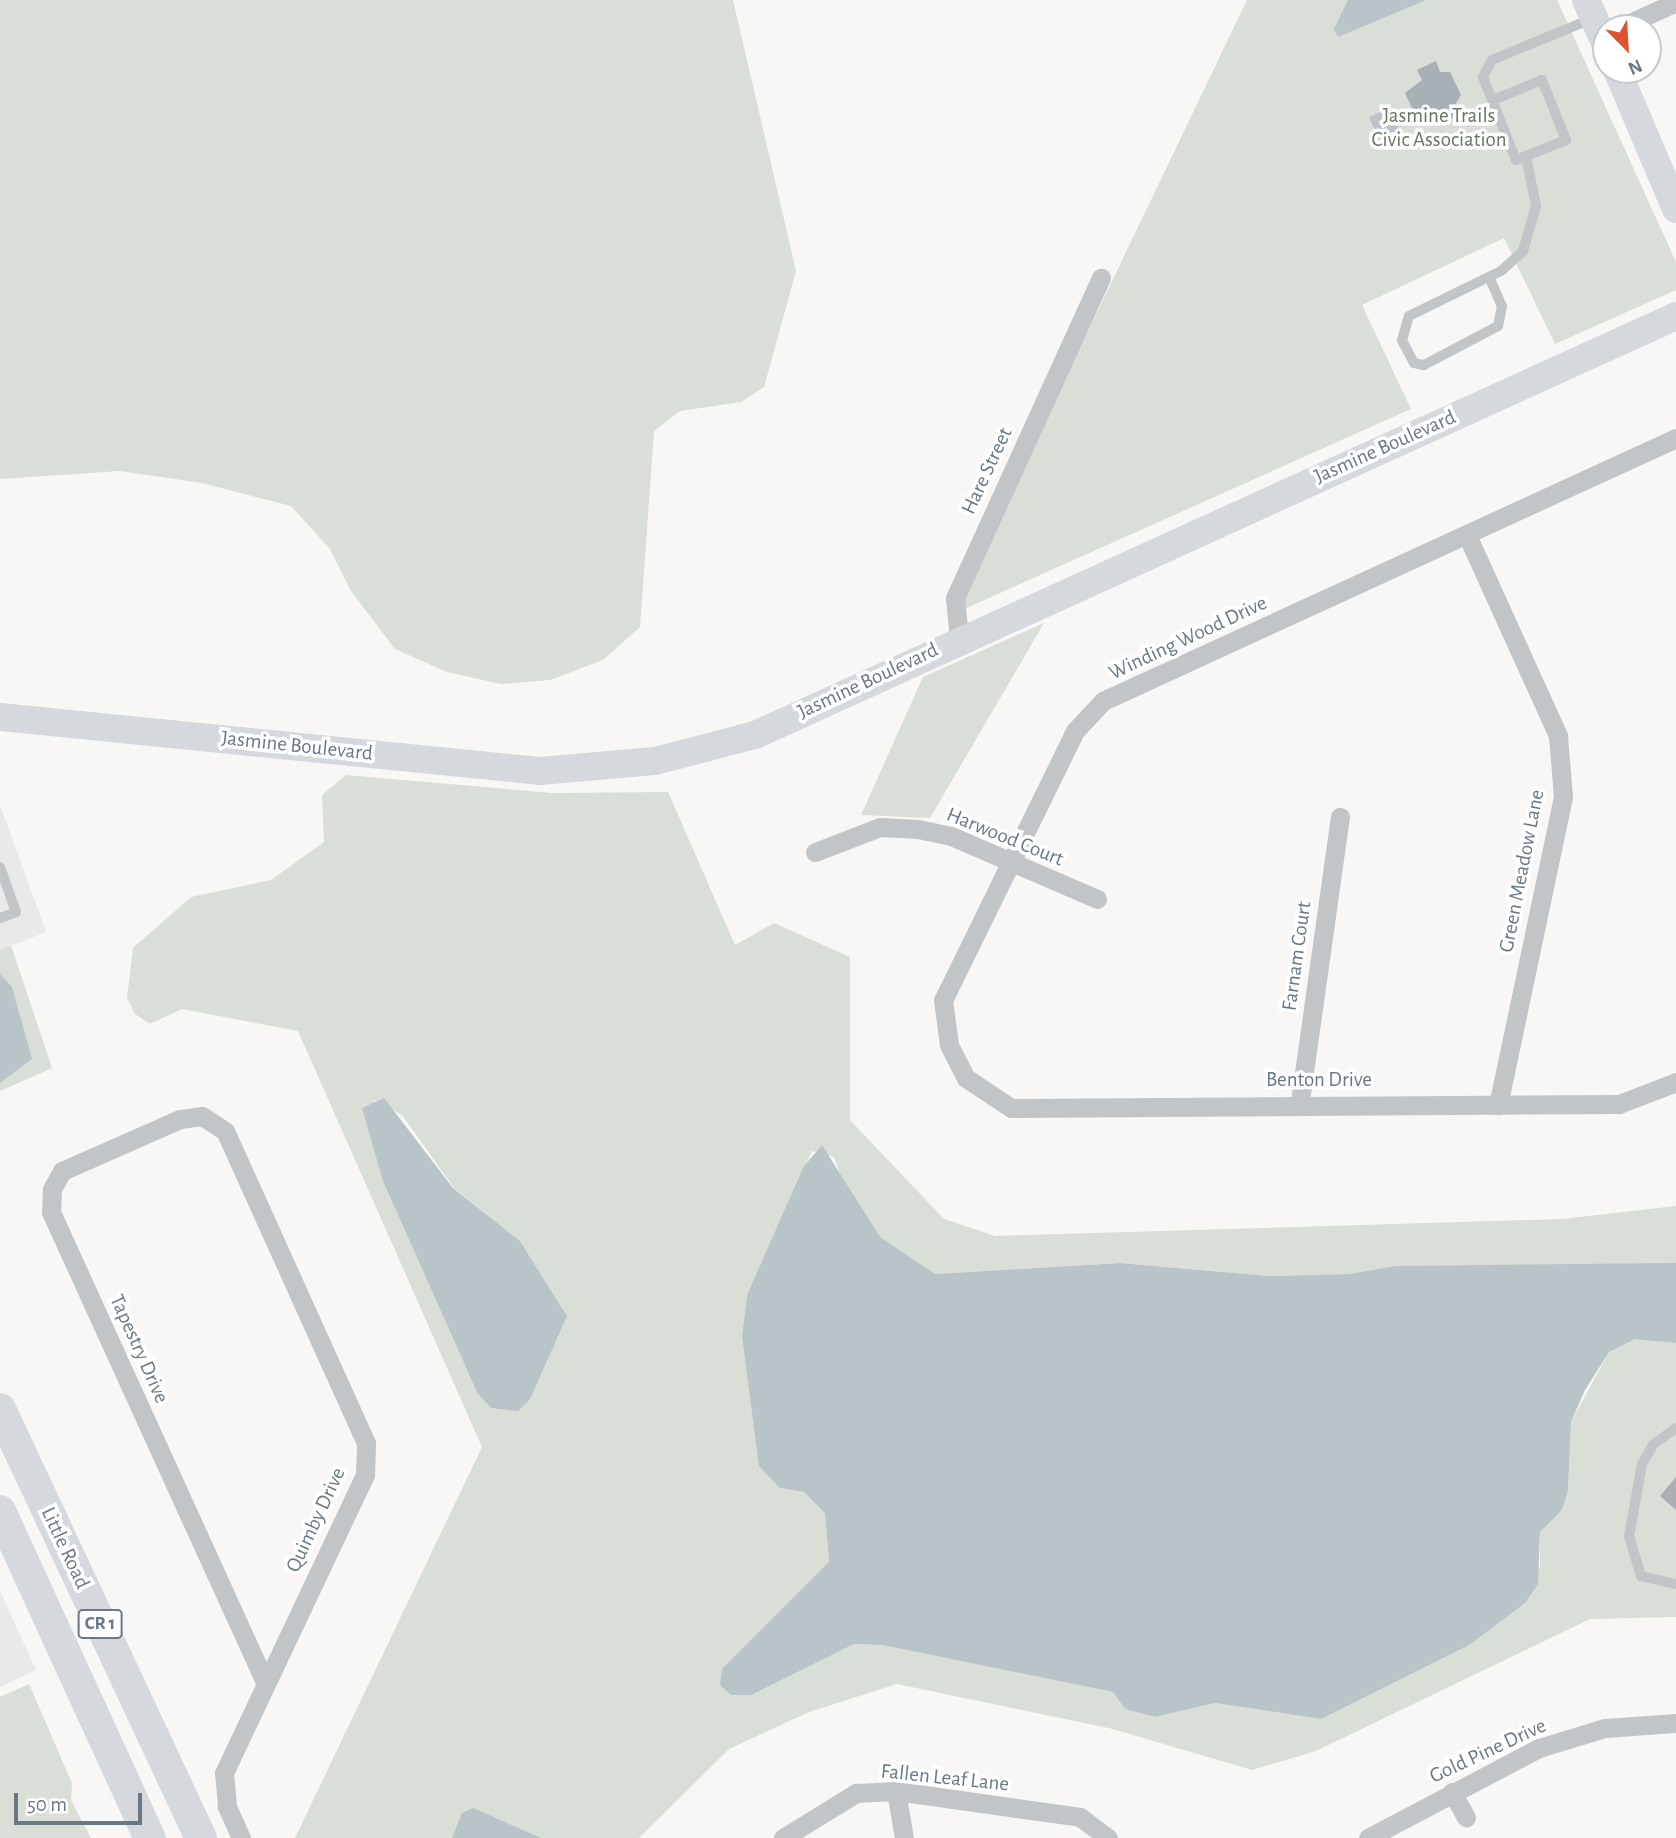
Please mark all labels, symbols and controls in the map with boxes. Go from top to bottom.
north arrow [1592,14,1662,84]
text: N [1625,55,1645,78]
park label: Jasmine Trails Civic Association [1371,103,1507,153]
street label: Jasmine Boulevard [1310,405,1460,489]
street label: Hare Street [956,424,1018,518]
street label: Winding Wood Drive [1105,590,1271,686]
street label: Jasmine Boulevard [794,637,942,725]
street label: Jasmine Boulevard [220,726,374,766]
street label: Green Meadow Lane [1494,787,1550,955]
street label: Harwood Court [943,802,1067,872]
street label: Farnam Court [1277,900,1317,1012]
street label: Benton Drive [1266,1067,1372,1093]
street label: Tapestry Drive [104,1291,174,1407]
street label: Quimby Drive [281,1464,351,1576]
street label: Little Road [35,1503,95,1593]
road number: CR 1 [77,1608,123,1640]
street label: Gold Pine Drive [1426,1713,1550,1789]
street label: Fallen Leaf Lane [880,1759,1010,1797]
scale bar [18,1778,145,1822]
text: 50 m [27,1794,67,1815]

